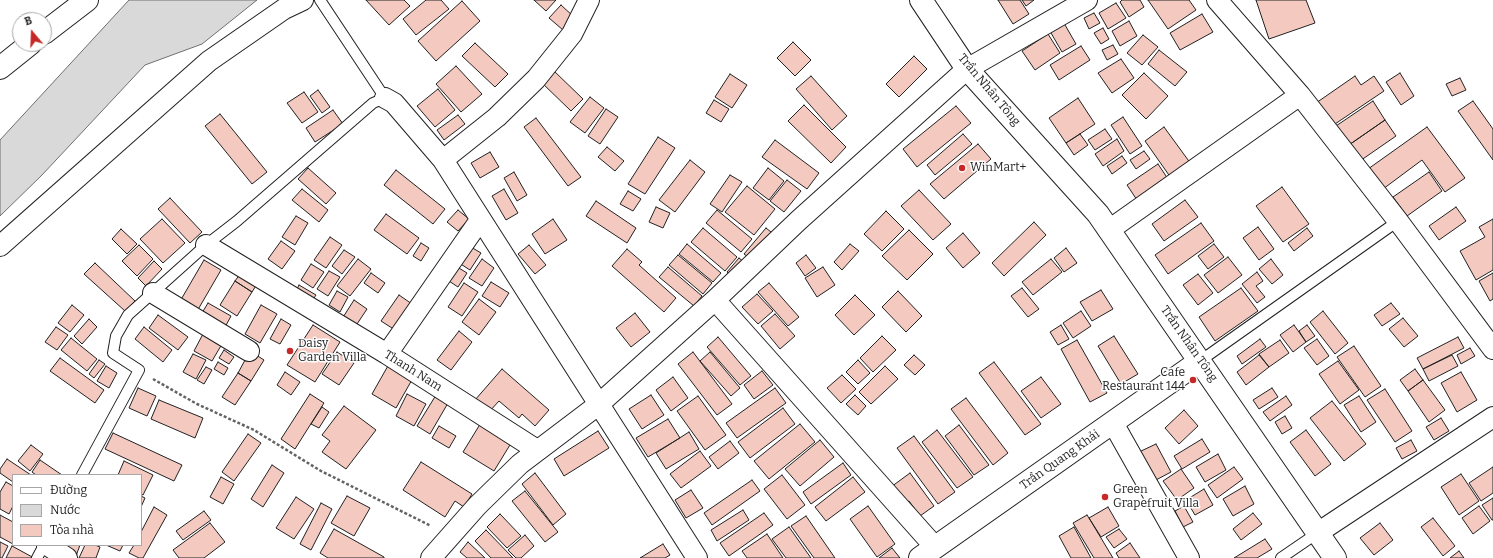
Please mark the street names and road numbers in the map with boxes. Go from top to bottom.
street label: Trần Nhân Tông [955,51,1023,129]
street label: Trần Nhân Tông [1157,303,1221,385]
street label: Thanh Nam [381,347,445,395]
street label: Trần Quang Khải [1017,427,1103,493]

